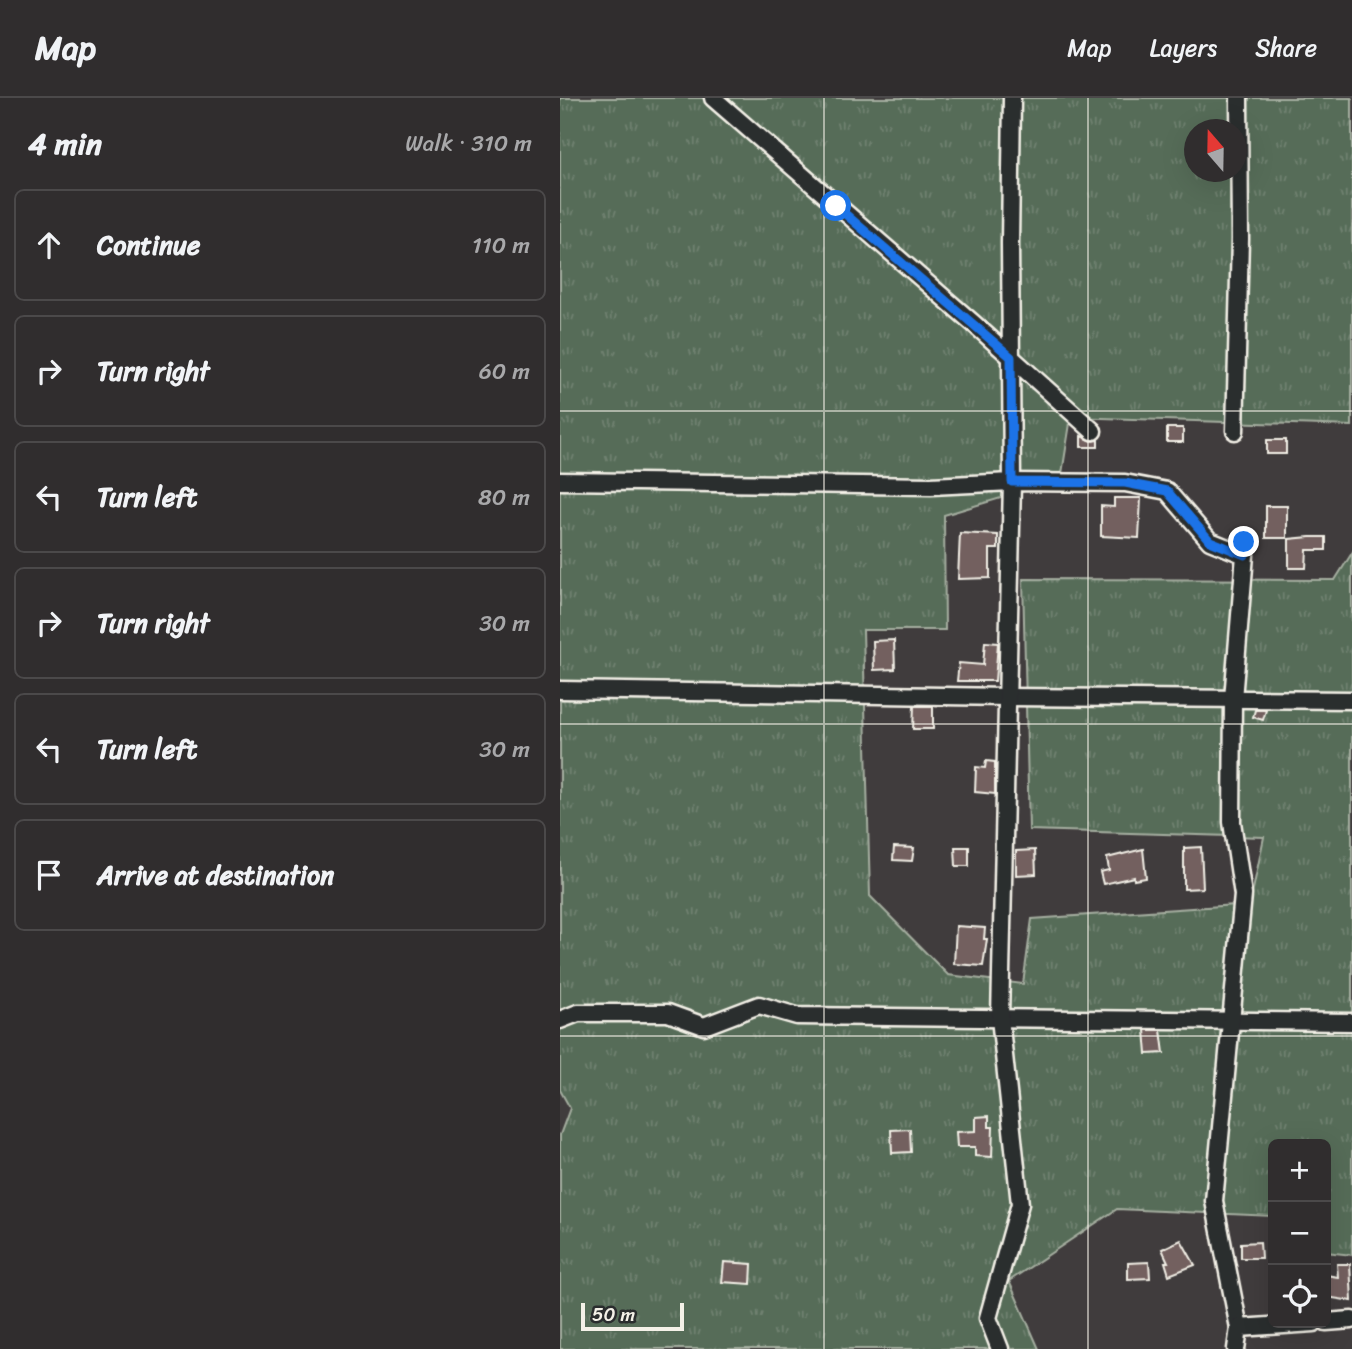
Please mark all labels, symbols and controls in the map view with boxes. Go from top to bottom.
text: Map [35,19,96,77]
text: Map [1067,27,1112,69]
text: Layers [1150,27,1217,69]
text: Share [1255,27,1317,69]
text: 4 min [28,117,102,171]
north arrow [1184,119,1247,182]
text: Walk · 310 m [405,123,532,164]
route start [820,190,851,221]
text: Continue [97,222,200,268]
text: 110 m [472,225,530,266]
icon: ahead [30,226,68,264]
text: Turn right [97,348,210,394]
text: 60 m [479,351,530,392]
icon: right [30,352,68,390]
text: Turn left [97,474,197,520]
text: 80 m [478,477,530,518]
icon: left [30,478,68,516]
route end [1228,526,1259,557]
text: Turn right [97,600,210,646]
text: 30 m [479,603,530,644]
icon: right [30,604,68,642]
text: Turn left [97,726,197,772]
text: 30 m [479,729,530,770]
icon: left [30,730,68,768]
text: Arrive at destination [97,852,334,898]
icon: arrive [30,856,68,894]
map controls [1268,1139,1331,1328]
button: + [1268,1139,1331,1202]
button: − [1268,1202,1331,1265]
button: locate [1268,1265,1331,1328]
text: 50 m [592,1298,635,1331]
scale bar [581,1300,684,1332]

